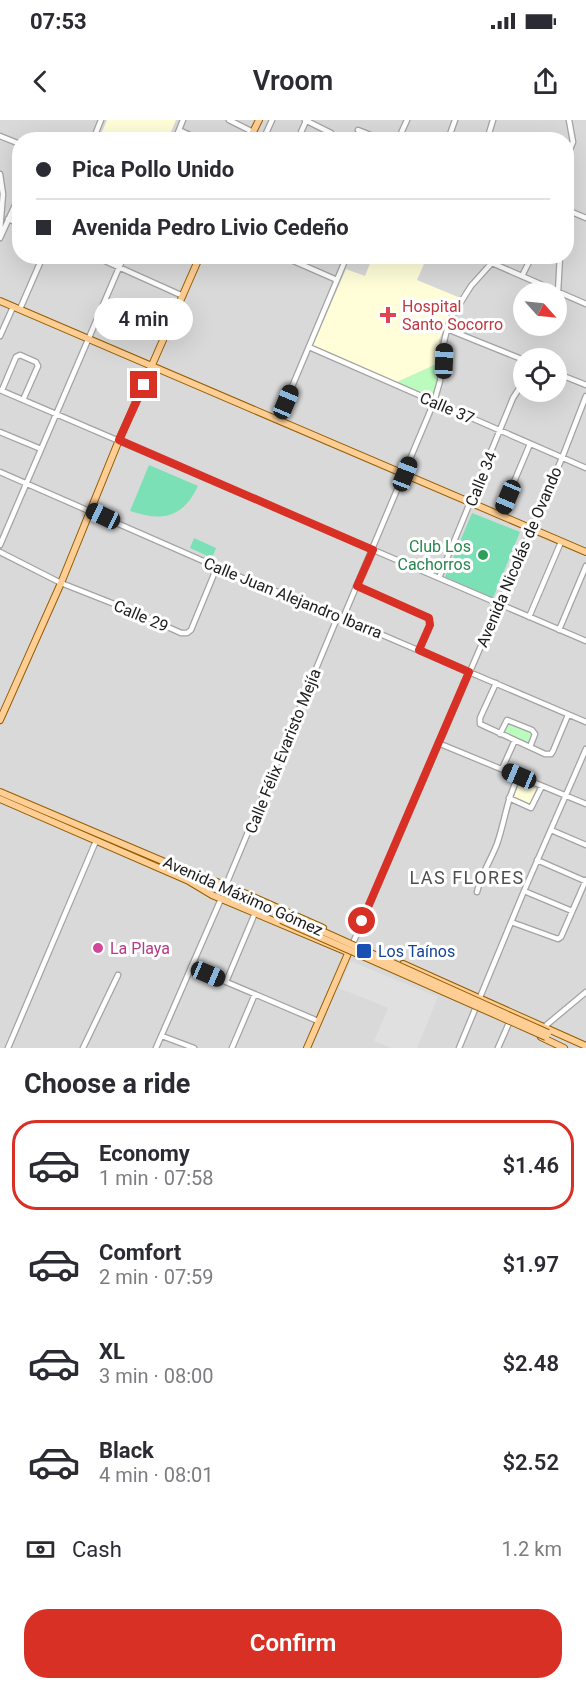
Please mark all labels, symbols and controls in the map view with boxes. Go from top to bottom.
text: 07:53 [30,9,87,34]
icon: back [24,65,57,98]
text: Vroom [253,65,333,97]
icon: share [529,65,562,98]
text: Pica Pollo Unido [72,157,234,182]
text: Avenida Pedro Livio Cedeño [72,215,349,240]
north arrow [513,282,567,336]
map controls [513,282,567,402]
place label: Hospital Santo Socorro [402,297,503,334]
callout: 4 min [94,298,194,340]
marker: Hospital Santo Socorro [379,306,397,324]
text: 4 min [118,307,169,331]
car [434,343,454,379]
button: locate [513,348,567,402]
route end [130,371,157,398]
car [271,382,301,422]
street label: Calle 37 [417,388,477,428]
street label: Calle 34 [461,449,501,509]
car [390,454,420,494]
street label: Avenida Nicolás de Ovando [472,464,566,650]
car [493,477,523,517]
car [83,500,123,532]
place label: Club Los Cachorros [398,537,471,574]
marker: Club Los Cachorros [476,548,490,562]
street label: Calle Juan Alejandro lbarra [201,553,385,643]
street label: Calle 29 [111,596,171,636]
street label: Calle Félix Evaristo Mejía [241,666,325,836]
car [499,761,539,791]
street label: Avenida Máximo Gómez [160,852,326,940]
district label: LAS FLORES [409,867,525,888]
route start [348,907,375,934]
place label: La Playa [110,939,170,958]
marker: La Playa [91,941,105,955]
marker: Los Taínos [355,942,373,960]
place label: Los Taínos [378,942,455,961]
car [188,959,228,989]
text: Choose a ride [24,1068,190,1100]
icon: car [27,1138,81,1192]
text: Economy [99,1141,190,1166]
text: $1.46 [502,1153,559,1178]
text: 1 min · 07:58 [99,1166,214,1190]
icon: car [27,1237,81,1291]
text: Comfort [99,1240,181,1265]
text: $1.97 [502,1252,559,1277]
text: 2 min · 07:59 [99,1265,214,1289]
icon: car [27,1336,81,1390]
text: XL [99,1339,125,1364]
text: $2.48 [502,1351,559,1376]
text: 3 min · 08:00 [99,1364,214,1388]
icon: car [27,1435,81,1489]
text: Black [99,1438,154,1463]
text: $2.52 [502,1450,559,1475]
text: 4 min · 08:01 [99,1463,214,1487]
icon: cash [24,1533,57,1566]
text: Cash [72,1537,122,1562]
text: 1.2 km [502,1537,562,1561]
button: Confirm [24,1609,562,1678]

